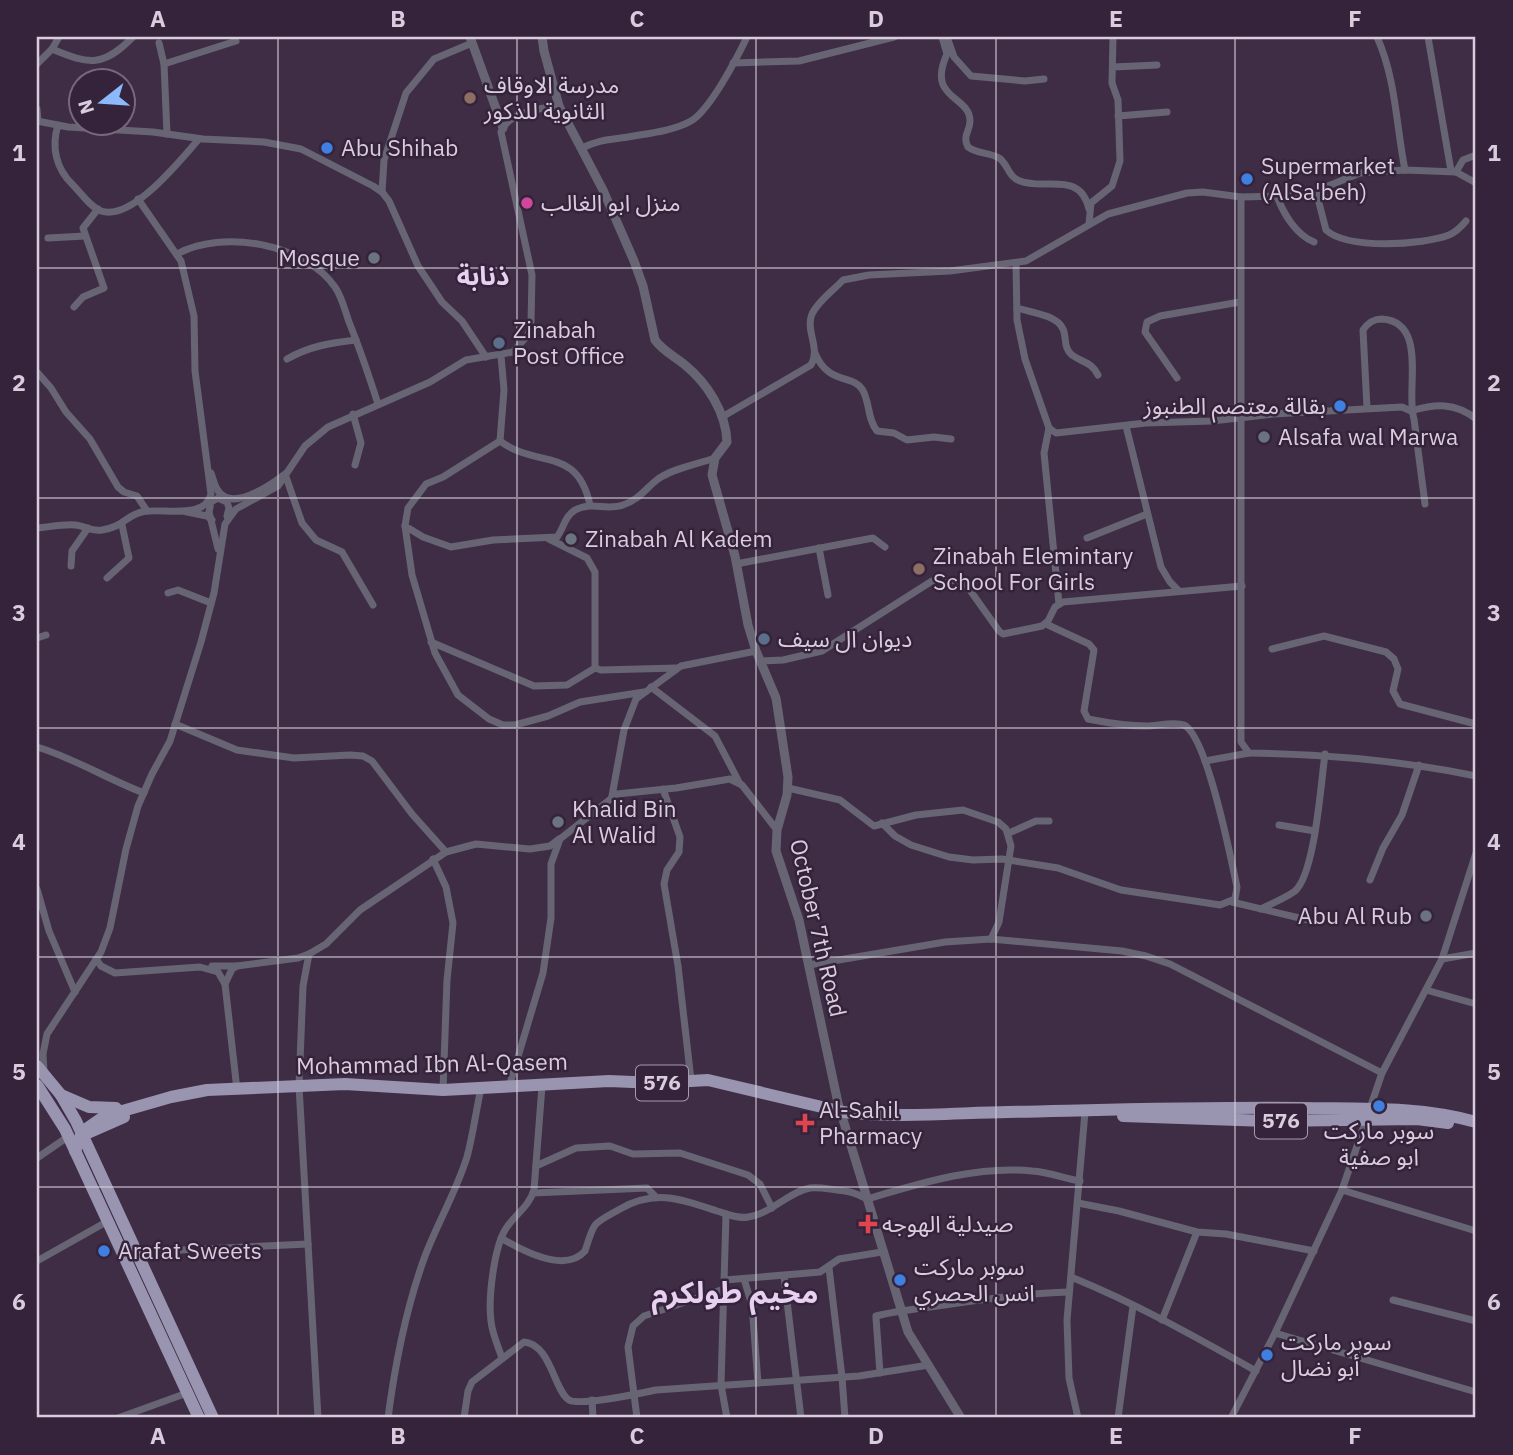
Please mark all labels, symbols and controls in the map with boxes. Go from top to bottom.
text: A [150,3,166,33]
text: B [390,3,406,33]
text: C [630,3,645,33]
text: D [868,3,884,33]
text: E [1109,3,1123,33]
text: F [1348,3,1362,33]
north arrow [66,66,136,136]
place label: مدرسة الاوقاف الثانوية للذكور [483,69,619,125]
marker: مدرسة الاوقاف الثانوية للذكور [462,90,478,106]
text: N [72,97,99,117]
place label: Abu Shihab [341,132,458,162]
text: 1 [12,137,26,167]
text: 1 [1487,137,1501,167]
marker: Abu Shihab [319,140,335,156]
place label: Supermarket (AlSa'beh) [1261,150,1395,206]
marker: Supermarket (AlSa'beh) [1239,171,1255,187]
place label: منزل ابو الغالب [541,187,681,217]
marker: منزل ابو الغالب [519,195,535,211]
place label: Mosque [278,242,360,272]
marker: Mosque [366,250,382,266]
district label: ذنابة [457,258,509,292]
place label: Zinabah Post Office [513,314,625,370]
marker: Zinabah Post Office [491,335,507,351]
text: 2 [12,367,26,397]
text: 2 [1487,367,1501,397]
place label: بقالة معتصم الطنبوز [1142,390,1326,423]
marker: بقالة معتصم الطنبوز [1332,398,1348,414]
place label: Alsafa wal Marwa [1278,421,1458,451]
marker: Alsafa wal Marwa [1256,429,1272,445]
place label: Zinabah Al Kadem [585,523,773,553]
marker: Zinabah Al Kadem [563,531,579,547]
place label: Zinabah Elemintary School For Girls [933,540,1134,596]
marker: Zinabah Elemintary School For Girls [911,561,927,577]
text: 3 [12,597,26,627]
text: 3 [1487,597,1501,627]
place label: ديوان ال سيف [778,623,912,653]
marker: ديوان ال سيف [756,631,772,647]
place label: Khalid Bin Al Walid [572,793,677,849]
marker: Khalid Bin Al Walid [550,814,566,830]
text: 4 [12,826,26,856]
text: 4 [1487,826,1501,856]
street label: October 7th Road [784,836,854,1020]
place label: Abu Al Rub [1298,900,1412,930]
marker: Abu Al Rub [1418,908,1434,924]
street label: Mohammad Ibn Al-Qasem [296,1046,568,1080]
text: 5 [12,1056,26,1086]
text: 5 [1487,1056,1501,1086]
road number: 576 [636,1066,688,1100]
place label: Al-Sahil Pharmacy [819,1094,923,1150]
marker: سوبر ماركت ابو صفية [1371,1098,1387,1114]
road number: 576 [1255,1104,1307,1138]
marker: Al-Sahil Pharmacy [797,1115,813,1131]
place label: سوبر ماركت ابو صفية [1324,1115,1434,1171]
place label: صيدلية الهوجه [882,1208,1013,1238]
marker: صيدلية الهوجه [860,1216,876,1232]
place label: Arafat Sweets [118,1235,262,1265]
marker: Arafat Sweets [96,1243,112,1259]
place label: سوبر ماركت انس الحصري [914,1251,1035,1310]
district label: مخيم طولكرم [652,1272,818,1316]
marker: سوبر ماركت انس الحصري [892,1272,908,1288]
text: 6 [12,1286,26,1316]
text: 6 [1487,1286,1501,1316]
place label: سوبر ماركت أبو نضال [1281,1326,1392,1382]
marker: سوبر ماركت أبو نضال [1259,1347,1275,1363]
text: A [150,1420,166,1450]
text: B [390,1420,406,1450]
text: C [630,1420,645,1450]
text: D [868,1420,884,1450]
text: E [1109,1420,1123,1450]
text: F [1348,1420,1362,1450]

